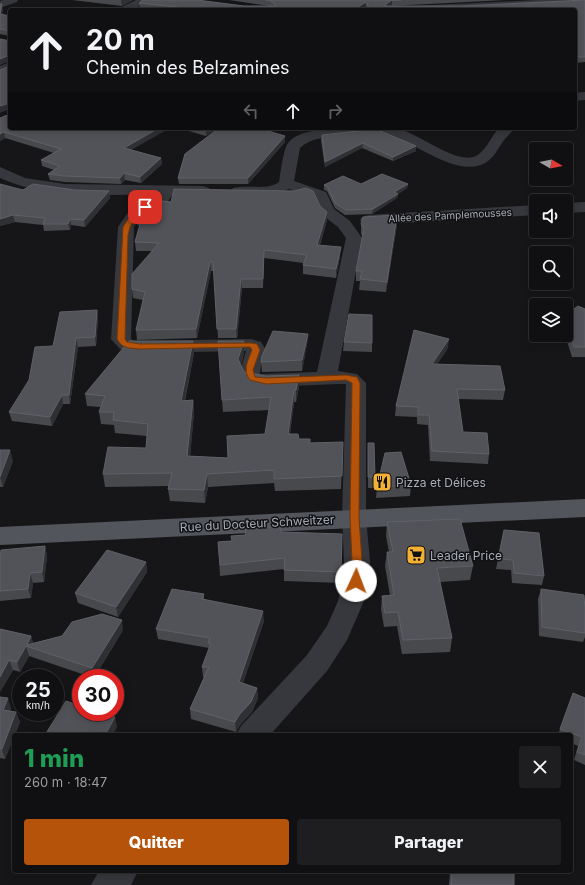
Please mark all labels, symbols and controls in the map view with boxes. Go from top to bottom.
text: 20 m [86,23,155,57]
icon: ahead [20,24,72,76]
text: Chemin des Belzamines [86,57,290,78]
icon: left [240,100,262,122]
icon: ahead [282,100,304,122]
icon: right [324,100,346,122]
north arrow [529,142,573,186]
map controls [529,142,573,342]
pin [128,190,162,224]
button: sound [529,194,573,238]
icon: arrive [134,196,156,218]
street label: Allée des Pamplemousses [388,206,512,224]
button: search [529,246,573,290]
button: layers [529,298,573,342]
restaurant icon: Pizza et Délices [371,471,393,493]
place label: Pizza et Délices [396,475,486,490]
street label: Rue du Docteur Schweitzer [179,511,335,535]
supermarket icon: Leader Price [405,544,427,566]
place label: Leader Price [430,548,502,563]
position arrow [335,560,377,602]
speed limit sign: 30 [72,669,124,721]
text: 25 [25,678,51,702]
text: km/h [26,699,50,711]
text: 1 min [24,744,84,773]
button: close [519,746,561,788]
text: 260 m · 18:47 [24,774,107,790]
button: Quitter [24,819,289,865]
button: Partager [297,819,561,865]

